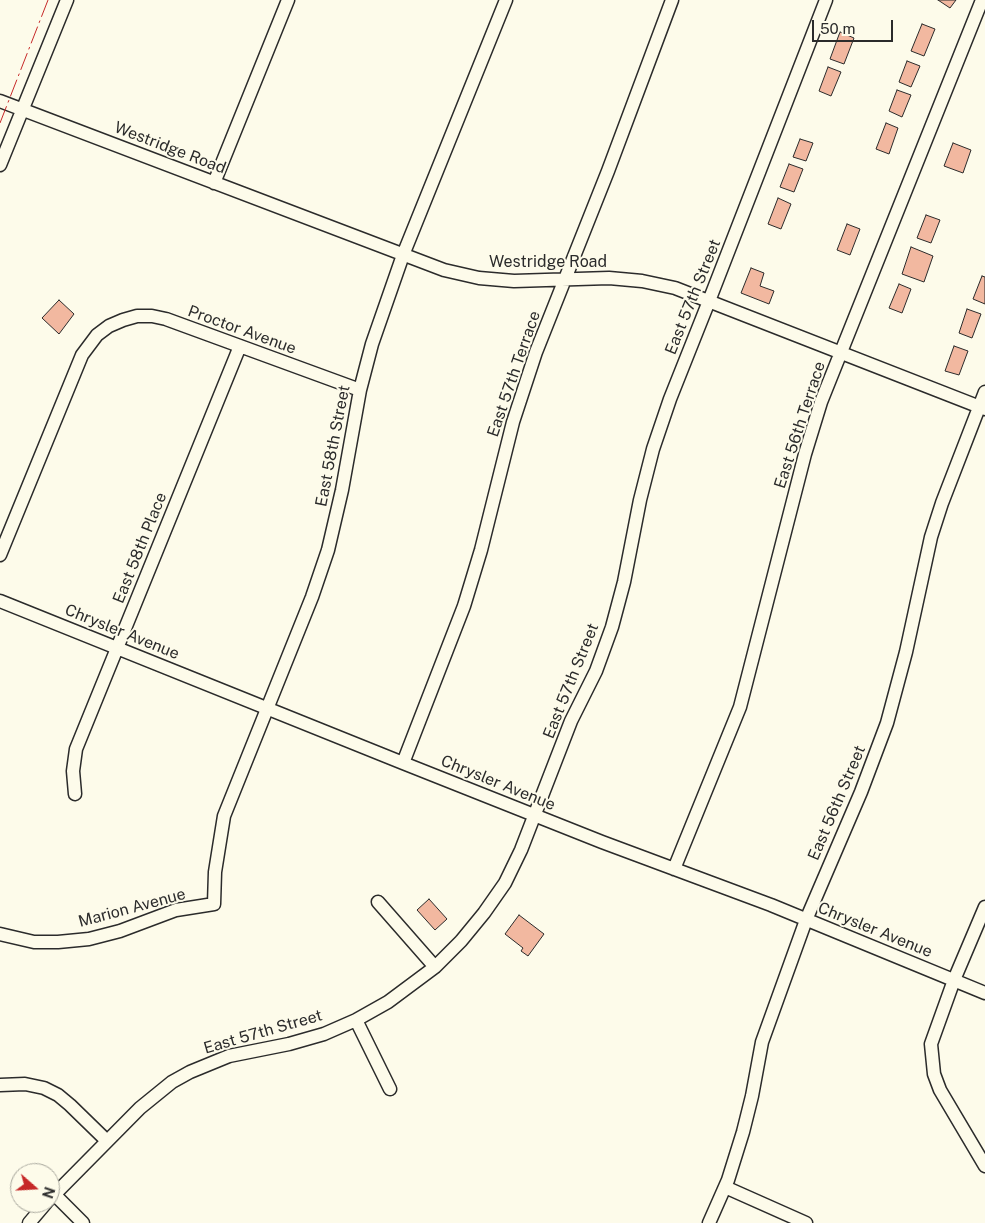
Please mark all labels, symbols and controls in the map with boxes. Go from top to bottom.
scale bar [815,10,896,42]
text: 50 m [820,20,855,37]
street label: Westridge Road [112,118,228,178]
street label: East 57th Street [661,237,725,357]
street label: Westridge Road [489,252,607,272]
street label: Proctor Avenue [185,302,299,358]
street label: East 57th Terrace [483,308,545,440]
street label: East 56th Terrace [770,359,830,491]
street label: East 58th Street [312,384,354,508]
street label: East 58th Place [109,490,171,606]
street label: Chrysler Avenue [62,600,182,664]
street label: East 57th Street [539,621,603,741]
street label: East 56th Street [804,743,870,863]
street label: Chrysler Avenue [438,751,558,815]
street label: Marion Avenue [76,884,188,932]
street label: Chrysler Avenue [815,898,935,962]
street label: East 57th Street [201,1006,325,1058]
north arrow [10,1163,60,1213]
text: N [39,1185,58,1200]

